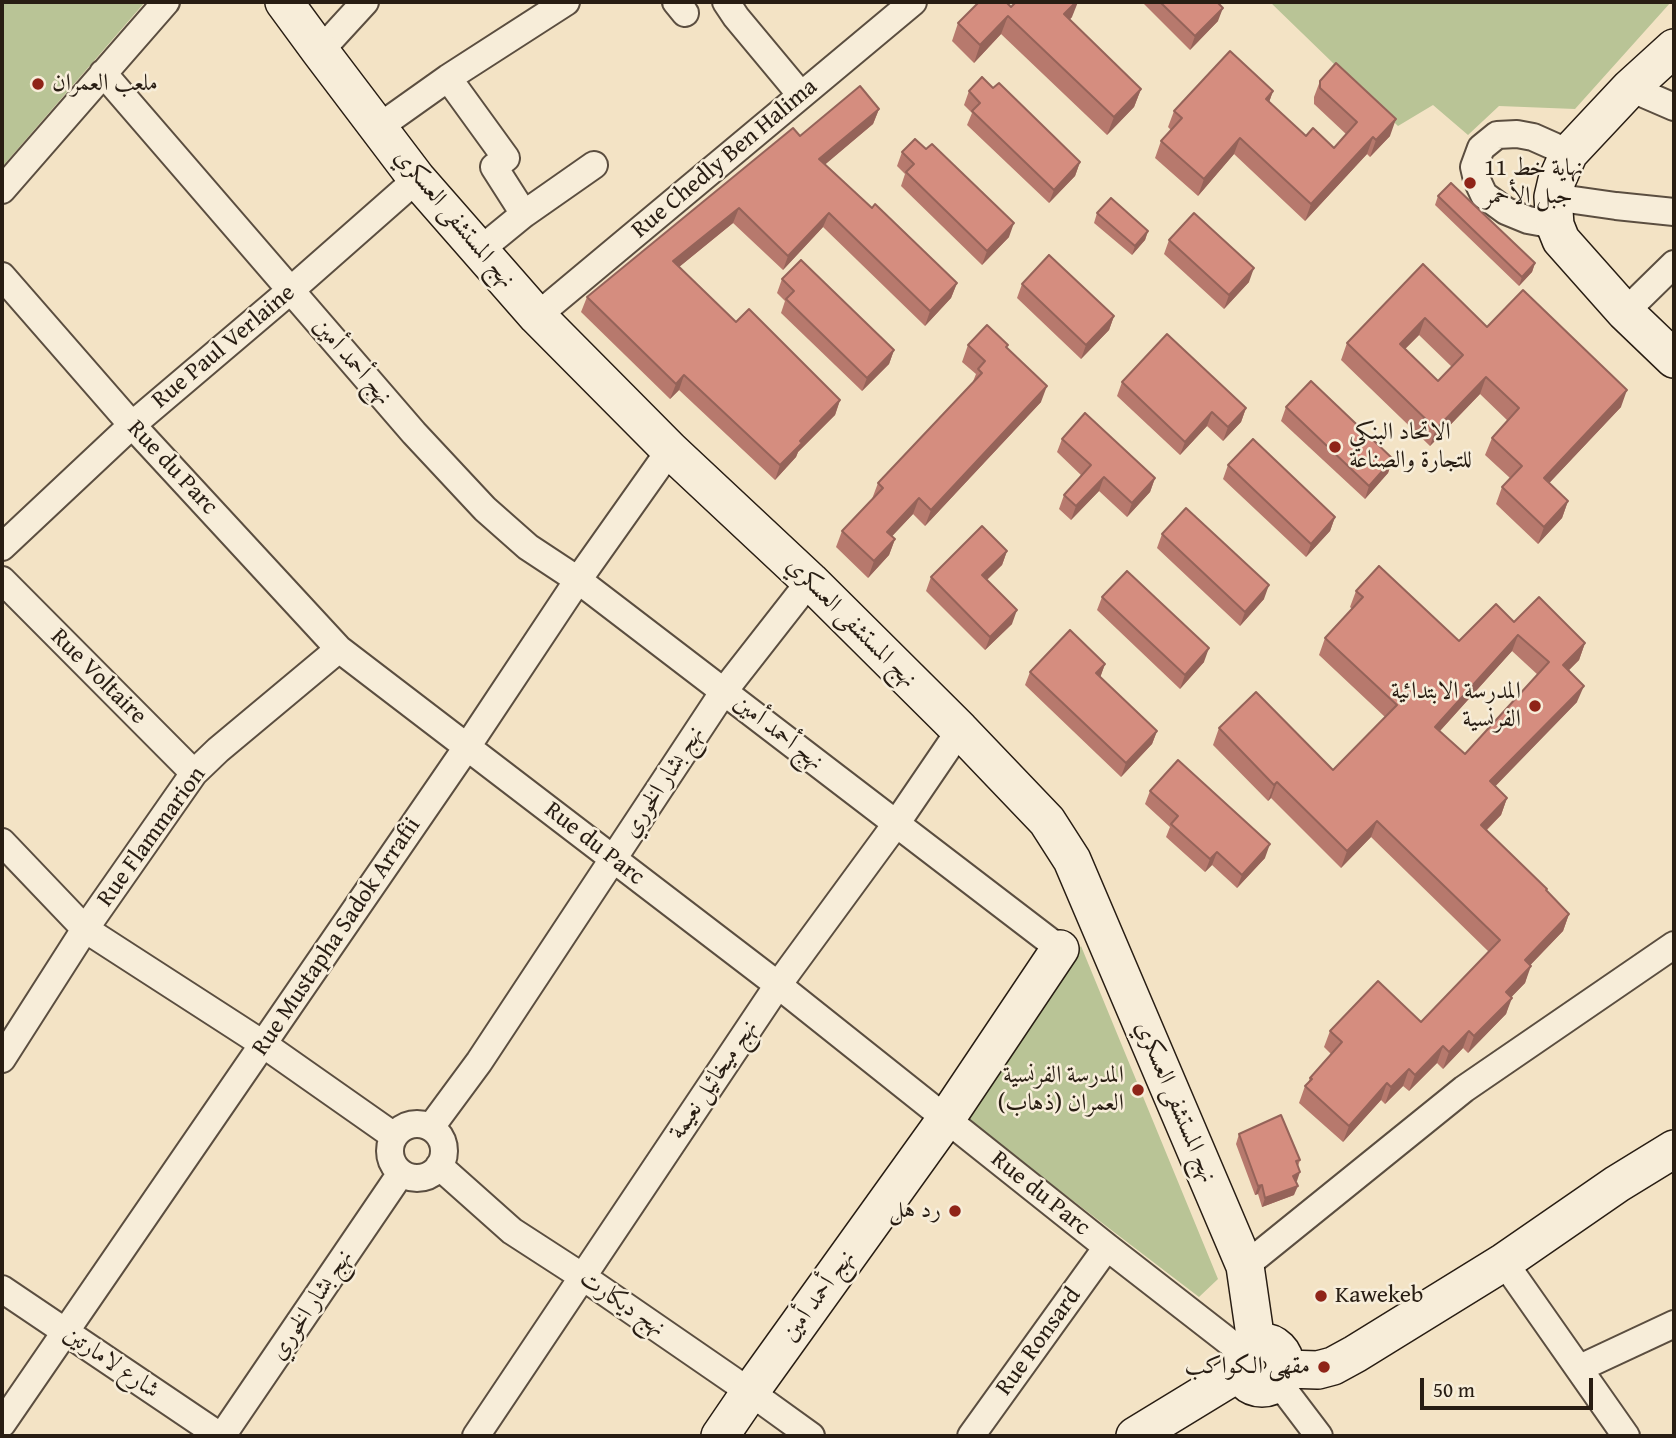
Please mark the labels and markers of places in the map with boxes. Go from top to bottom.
place label: ملعب العمران [52,70,158,98]
marker: ملعب العمران [30,76,46,92]
place label: نهاية خط 11 جبل الأحمر [1484,155,1583,211]
marker: نهاية خط 11 جبل الأحمر [1462,175,1478,191]
place label: الاتحاد البنكي للتجارة والصناعة [1349,419,1472,475]
marker: الاتحاد البنكي للتجارة والصناعة [1327,439,1343,455]
place label: المدرسة الابتدائية الفرنسية [1391,678,1521,734]
marker: المدرسة الابتدائية الفرنسية [1527,698,1543,714]
place label: المدرسة الفرنسية العمران (ذهاب) [997,1062,1124,1118]
marker: المدرسة الفرنسية العمران (ذهاب) [1130,1082,1146,1098]
place label: رد هل [889,1197,941,1225]
marker: رد هل [947,1203,963,1219]
place label: Kawekeb [1335,1282,1423,1310]
marker: Kawekeb [1313,1288,1329,1304]
place label: مقهى الكواكب [1184,1353,1310,1381]
marker: مقهى الكواكب [1316,1359,1332,1375]

